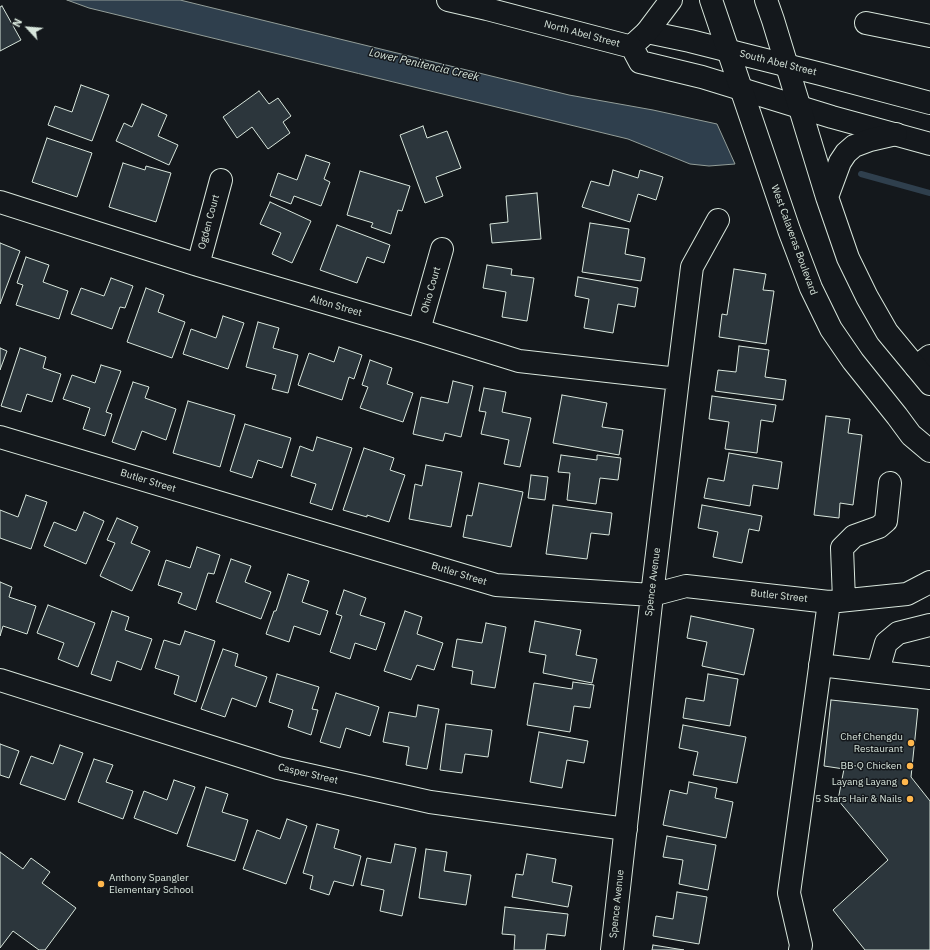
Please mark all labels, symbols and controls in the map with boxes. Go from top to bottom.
north arrow [8,8,48,48]
text: N [9,16,25,29]
street label: North Abel Street [543,18,621,50]
water label: Lower Penitencia Creek [368,46,480,84]
street label: South Abel Street [738,48,818,78]
street label: West Calaveras Boulevard [768,183,820,297]
street label: Ogden Court [196,193,222,251]
street label: Ohio Court [419,265,443,315]
street label: Alton Street [309,293,363,319]
street label: Butler Street [119,467,177,495]
street label: Spence Avenue [643,547,663,617]
street label: Butler Street [430,560,488,588]
street label: Butler Street [750,587,808,605]
place label: Chef Chengdu Restaurant [840,731,903,754]
marker: Chef Chengdu Restaurant [906,738,916,748]
place label: BB∙Q Chicken [841,760,902,772]
street label: Casper Street [277,761,339,787]
marker: BB∙Q Chicken [905,761,915,771]
place label: Layang Layang [832,776,897,788]
marker: Layang Layang [900,777,910,787]
place label: 5 Stars Hair & Nails [815,793,902,805]
marker: 5 Stars Hair & Nails [905,794,915,804]
street label: Spence Avenue [607,869,627,939]
place label: Anthony Spangler Elementary School [109,872,193,896]
marker: Anthony Spangler Elementary School [96,879,106,889]

